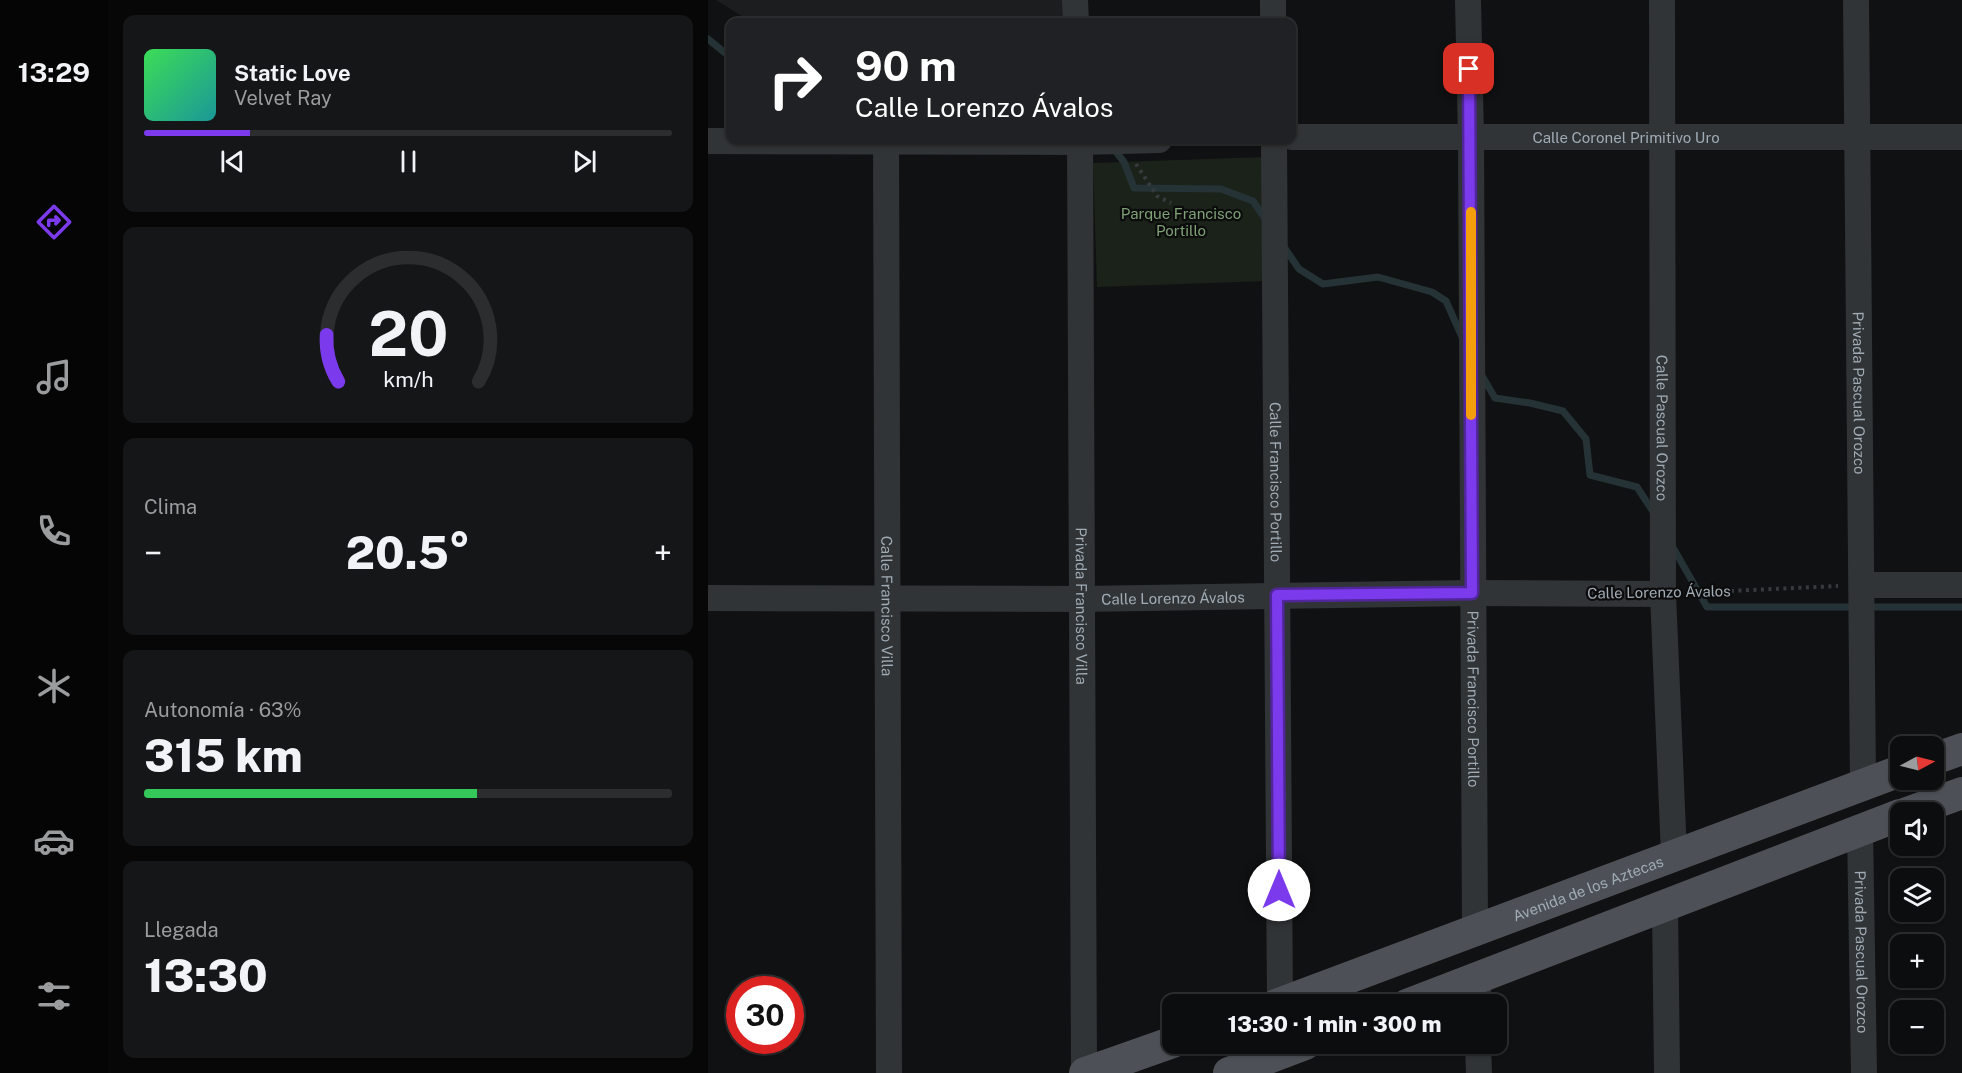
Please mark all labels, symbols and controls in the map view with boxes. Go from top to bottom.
text: 90 m [855,41,957,90]
icon: right [756,42,834,120]
pin [1443,43,1494,94]
icon: arrive [1452,52,1485,85]
text: 13:29 [18,56,90,88]
text: Static Love [234,60,351,86]
text: Velvet Ray [234,86,332,110]
text: Calle Lorenzo Ávalos [855,91,1113,123]
street label: Calle Coronel Primitivo Uro [1532,129,1720,146]
icon: previous [216,145,249,178]
icon: pause [392,145,425,178]
icon: next [568,145,601,178]
icon: directions [33,201,75,243]
park label: Parque Francisco Portillo [1121,205,1241,239]
text: 20 [368,297,448,370]
street label: Privada Pascual Orozco [1850,311,1869,475]
street label: Calle Pascual Orozco [1654,355,1671,501]
icon: music [33,356,75,398]
text: km/h [383,367,433,392]
street label: Calle Francisco Portillo [1267,402,1285,562]
text: Clima [144,495,197,519]
icon: phone [33,510,75,552]
text: 20.5° [346,526,470,579]
street label: Privada Francisco Villa [1073,527,1091,685]
text: − [144,534,162,572]
text: + [654,534,672,572]
street label: Calle Francisco Villa [879,536,896,676]
street label: Calle Lorenzo Ávalos [1587,582,1731,602]
street label: Calle Lorenzo Ávalos [1101,588,1245,607]
street label: Privada Francisco Portillo [1465,610,1483,787]
icon: climate [33,665,75,707]
text: Autonomía · 63% [144,698,302,722]
text: 315 km [144,729,303,782]
north arrow [1890,736,1944,790]
map controls [1890,736,1944,1054]
button: sound [1890,802,1944,856]
icon: car [33,820,75,862]
street label: Avenida de los Aztecas [1510,852,1665,924]
position arrow [1247,858,1311,922]
button: layers [1890,868,1944,922]
street label: Privada Pascual Orozco [1852,870,1872,1034]
text: Llegada [144,918,219,942]
button: + [1890,934,1944,988]
text: 13:30 [144,949,268,1002]
icon: filters [33,975,75,1017]
speed limit sign: 30 [726,976,804,1054]
button: − [1890,1000,1944,1054]
text: 13:30 · 1 min · 300 m [1227,1011,1442,1037]

